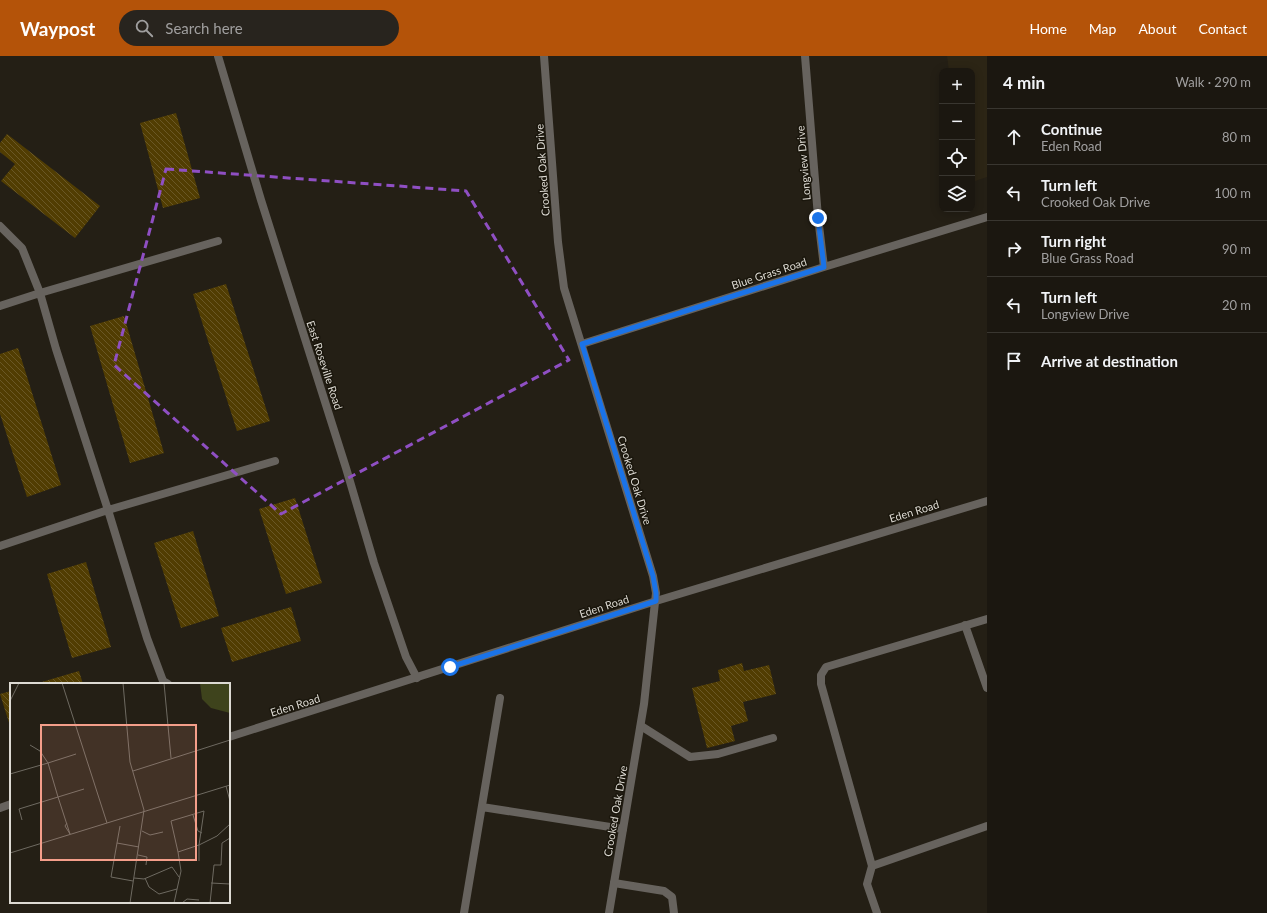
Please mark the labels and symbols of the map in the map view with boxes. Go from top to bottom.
street label: Crooked Oak Drive [532,123,552,217]
street label: Longview Drive [793,125,813,201]
route end [809,209,827,227]
street label: Blue Grass Road [730,255,808,291]
street label: East Roseville Road [304,319,346,411]
street label: Crooked Oak Drive [615,434,655,526]
street label: Eden Road [887,497,941,525]
street label: Eden Road [578,592,630,620]
route start [441,658,459,676]
inset map [10,683,230,903]
street label: Eden Road [268,691,322,719]
street label: Crooked Oak Drive [601,764,629,858]

